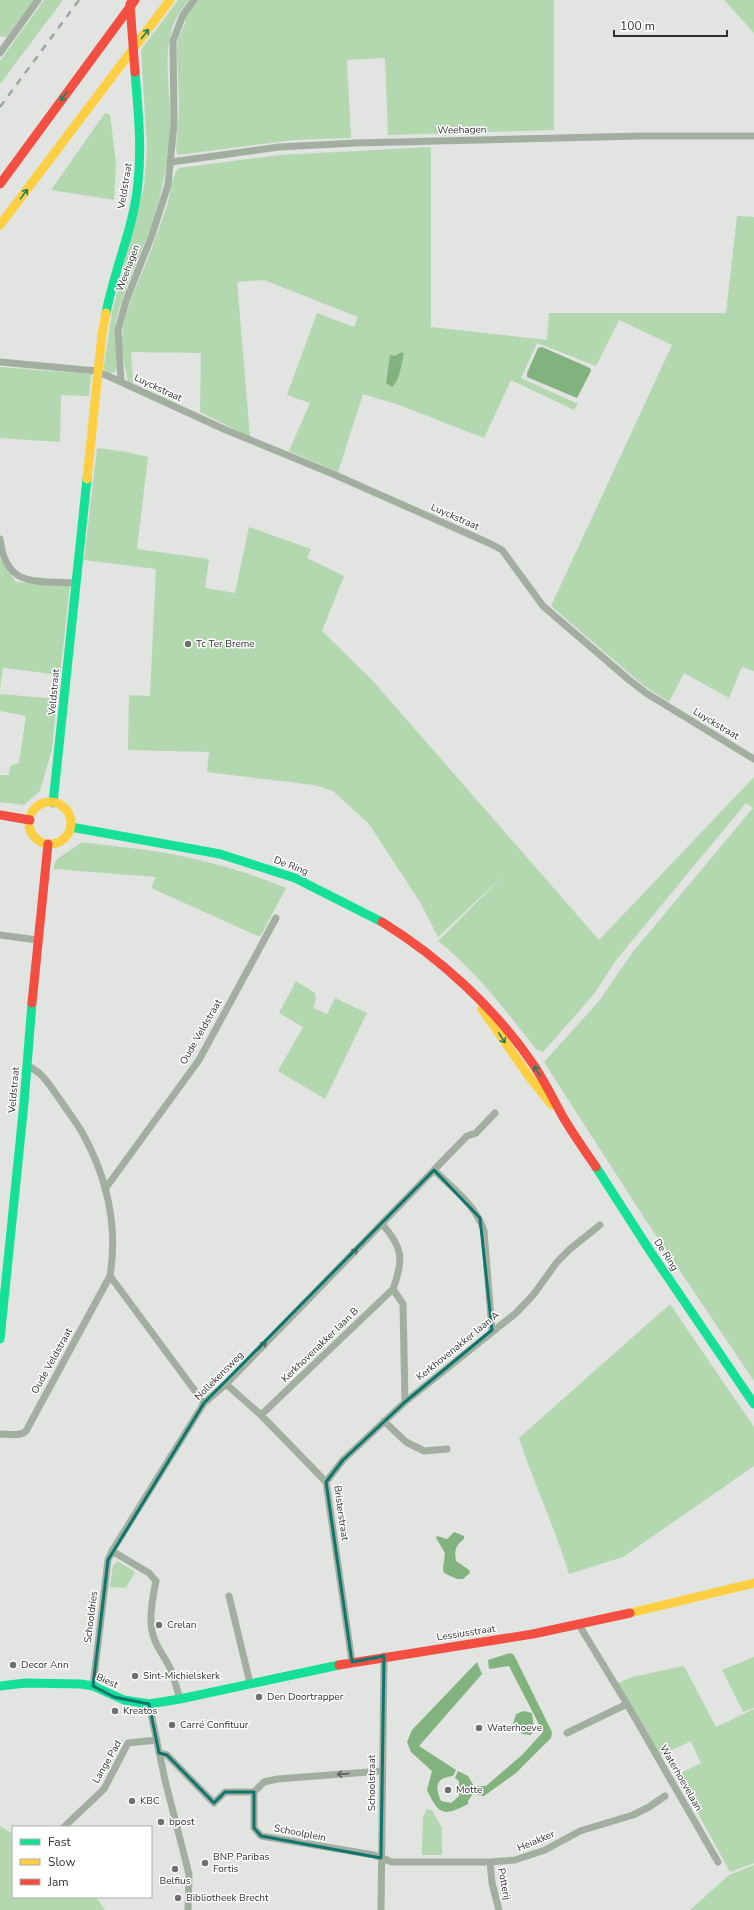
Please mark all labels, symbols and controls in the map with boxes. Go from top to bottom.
scale bar [614,12,727,38]
text: 100 m [620,18,655,34]
one-way arrow [141,28,149,39]
one-way arrow [60,90,68,101]
street label: Weehagen [437,123,487,137]
street label: Veldstraat [114,162,136,211]
one-way arrow [19,189,28,200]
street label: Weehagen [113,243,143,293]
street label: Luyckstraat [132,371,185,405]
street label: Luyckstraat [429,500,482,534]
place label: Tc Ter Breme [196,637,255,651]
marker: Tc Ter Breme [183,639,193,649]
street label: Veldstraat [45,668,63,717]
street label: Luyckstraat [690,705,742,744]
street label: De Ring [272,853,310,879]
street label: Oude Veldstraat [177,996,226,1067]
one-way arrow [498,1032,506,1043]
street label: Veldstraat [5,1066,23,1115]
one-way arrow [533,1066,541,1077]
street label: De Ring [650,1236,682,1274]
one-way arrow [348,1248,358,1258]
street label: Kerkhovenakker laan B [278,1304,362,1386]
street label: Kerkhovenakker laan A [414,1308,503,1384]
street label: Oude Veldstraat [28,1325,76,1396]
one-way arrow [258,1341,267,1351]
street label: Nollekensweg [191,1348,247,1404]
street label: Bristerstraat [330,1484,352,1542]
street label: Schooldries [81,1590,101,1644]
place label: Crelan [167,1618,197,1632]
marker: Crelan [154,1620,164,1630]
street label: Lessiusstraat [436,1621,497,1645]
place label: Decor Ann [21,1658,69,1672]
marker: Decor Ann [8,1660,18,1670]
place label: Sint-Michielskerk [143,1669,221,1683]
street label: Biest [94,1670,121,1692]
marker: Sint-Michielskerk [130,1671,140,1681]
place label: Den Doortrapper [267,1690,344,1704]
marker: Den Doortrapper [254,1692,264,1702]
place label: Kreatos [123,1704,157,1718]
marker: Kreatos [110,1706,120,1716]
place label: Carré Confituur [180,1718,249,1732]
marker: Carré Confituur [167,1720,177,1730]
place label: Waterhoeve [487,1721,542,1735]
marker: Waterhoeve [474,1723,484,1733]
street label: Lange Pad [89,1738,125,1786]
street label: Waterhoevelaan [656,1742,706,1814]
street label: Schoolstraat [365,1754,379,1811]
one-way arrow [337,1771,350,1778]
place label: Motte [456,1783,482,1797]
marker: Motte [443,1785,453,1795]
place label: KBC [140,1794,160,1808]
marker: KBC [127,1796,137,1806]
place label: bpost [169,1815,195,1829]
marker: bpost [156,1817,166,1827]
street label: Schoolplein [273,1821,327,1845]
legend [12,1826,152,1898]
street label: Heiakker [515,1827,557,1855]
text: Fast [48,1834,71,1850]
place label: BNP Paribas Fortis [213,1850,269,1876]
text: Slow [48,1854,76,1870]
marker: BNP Paribas Fortis [200,1858,210,1868]
marker: Belfius [170,1864,180,1874]
street label: Potterij [494,1867,514,1901]
text: Jam [47,1874,69,1890]
place label: Belfius [160,1874,191,1888]
place label: Bibliotheek Brecht [186,1891,269,1905]
marker: Bibliotheek Brecht [173,1893,183,1903]

